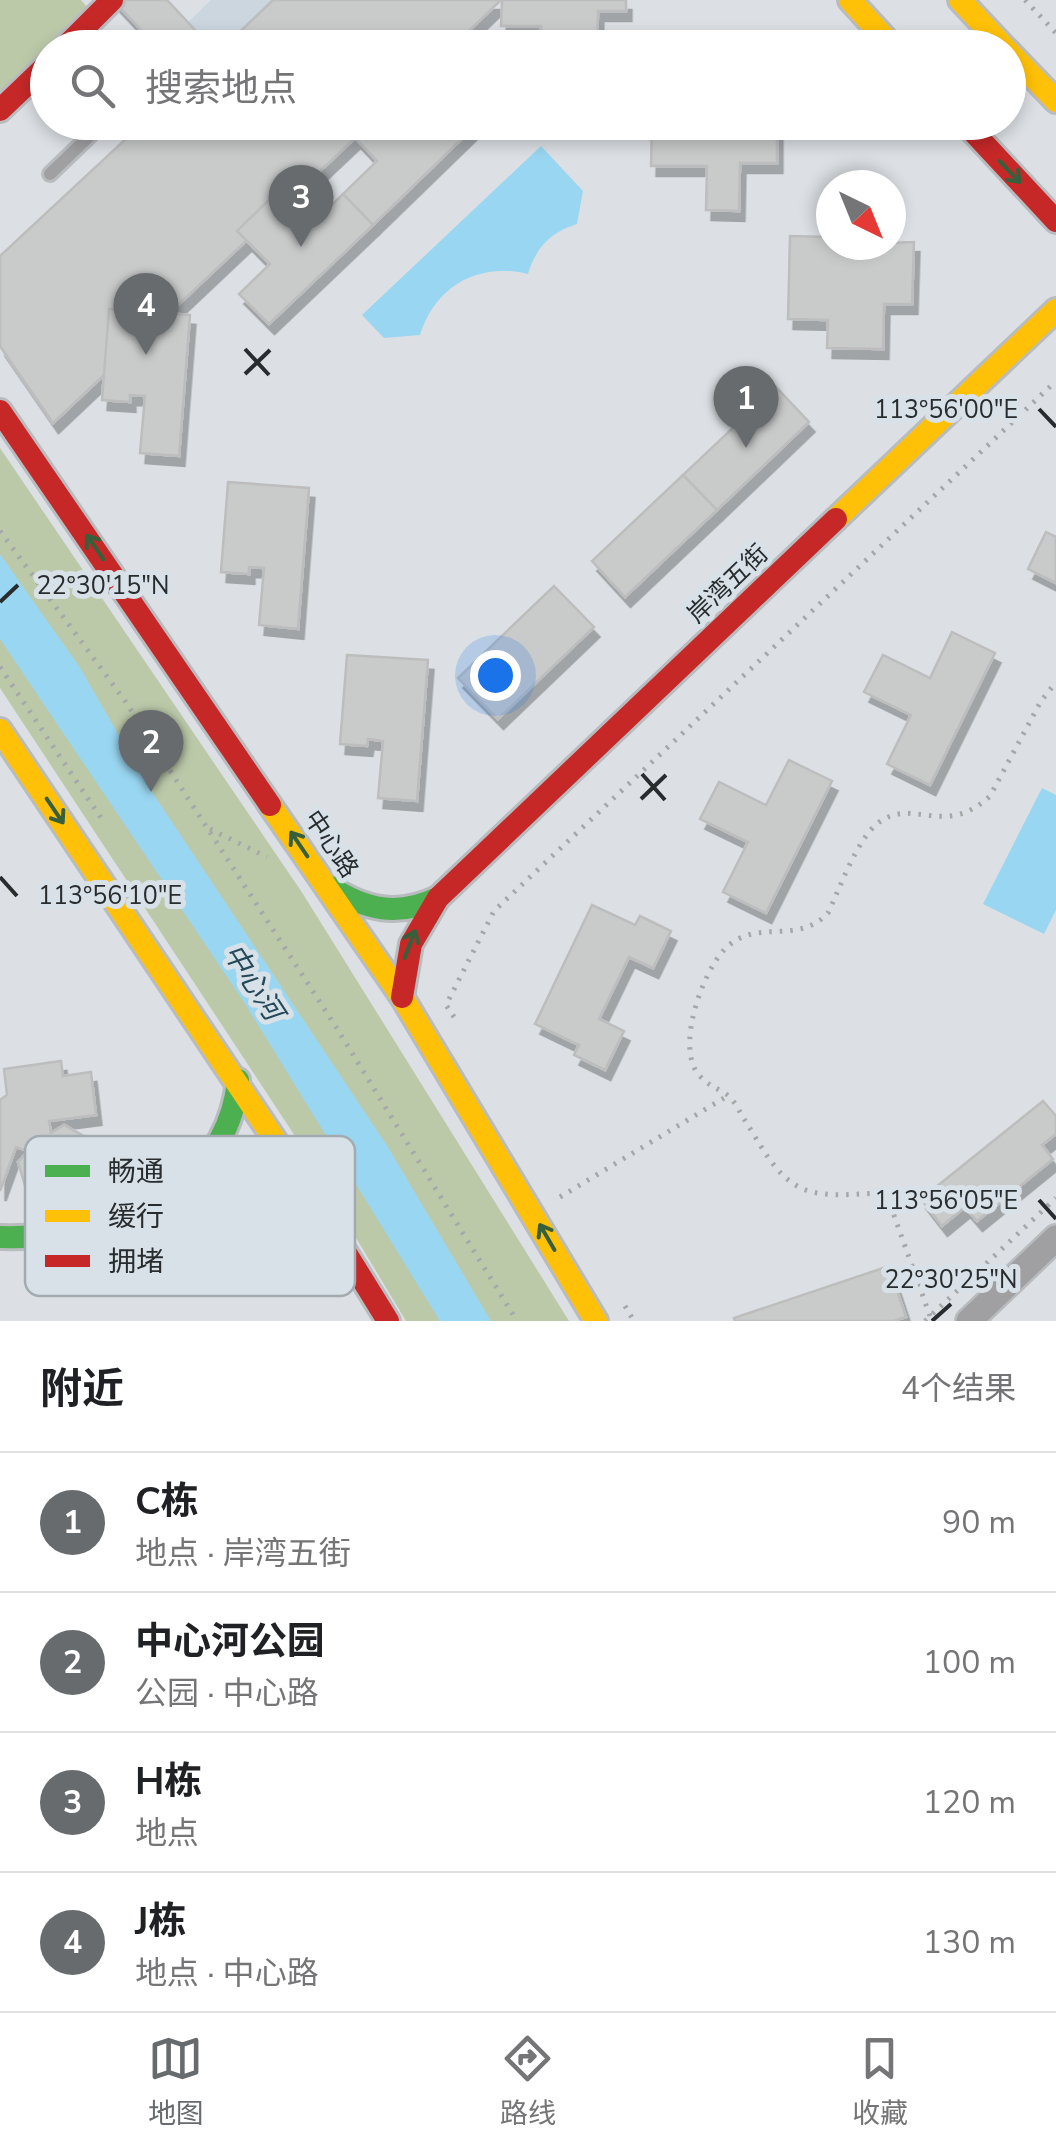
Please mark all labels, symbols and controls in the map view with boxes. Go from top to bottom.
search box [30,30,1026,140]
icon: search [65,58,120,113]
text: 搜索地点 [145,63,297,114]
one-way arrow [998,159,1021,184]
pin: 3 [268,164,334,247]
north arrow [816,170,906,260]
pin: 4 [114,272,178,355]
pin: 1 [714,366,778,448]
text: 113°56'00"E [874,393,1018,427]
one-way arrow [85,533,106,561]
street label: 岸湾五街 [680,537,776,631]
text: 22°30'15"N [36,569,170,603]
your location [470,650,521,701]
pin: 2 [118,710,184,792]
one-way arrow [44,796,65,824]
street label: 中心路 [296,803,366,885]
one-way arrow [288,831,309,858]
text: 113°56'10"E [38,879,182,913]
one-way arrow [403,929,421,960]
water label: 中心河 [214,936,295,1032]
legend [25,1136,355,1296]
text: 畅通 [108,1153,164,1191]
text: 113°56'05"E [874,1184,1018,1218]
text: 缓行 [108,1198,164,1236]
one-way arrow [537,1223,557,1252]
text: 拥堵 [108,1243,164,1281]
text: 22°30'25"N [884,1263,1018,1297]
text: 附近 [40,1361,124,1418]
text: 4个结果 [901,1367,1016,1410]
text: C栋 [135,1476,199,1527]
text: 1 [63,1501,82,1544]
text: 90 m [942,1501,1016,1544]
text: 地点 · 岸湾五街 [135,1532,351,1575]
text: 中心河公园 [135,1616,325,1667]
text: 2 [63,1641,82,1684]
text: 100 m [923,1641,1016,1684]
text: 公园 · 中心路 [135,1672,319,1715]
text: H栋 [135,1756,202,1807]
text: 3 [63,1781,82,1824]
text: 120 m [923,1781,1016,1824]
text: 地点 [135,1812,199,1855]
text: J栋 [135,1896,187,1947]
text: 4 [63,1921,82,1964]
text: 130 m [923,1921,1016,1964]
text: 地点 · 中心路 [135,1952,319,1995]
tab: 地图 [148,2031,204,2133]
tab: 路线 [500,2031,556,2133]
tab: 收藏 [852,2031,908,2133]

